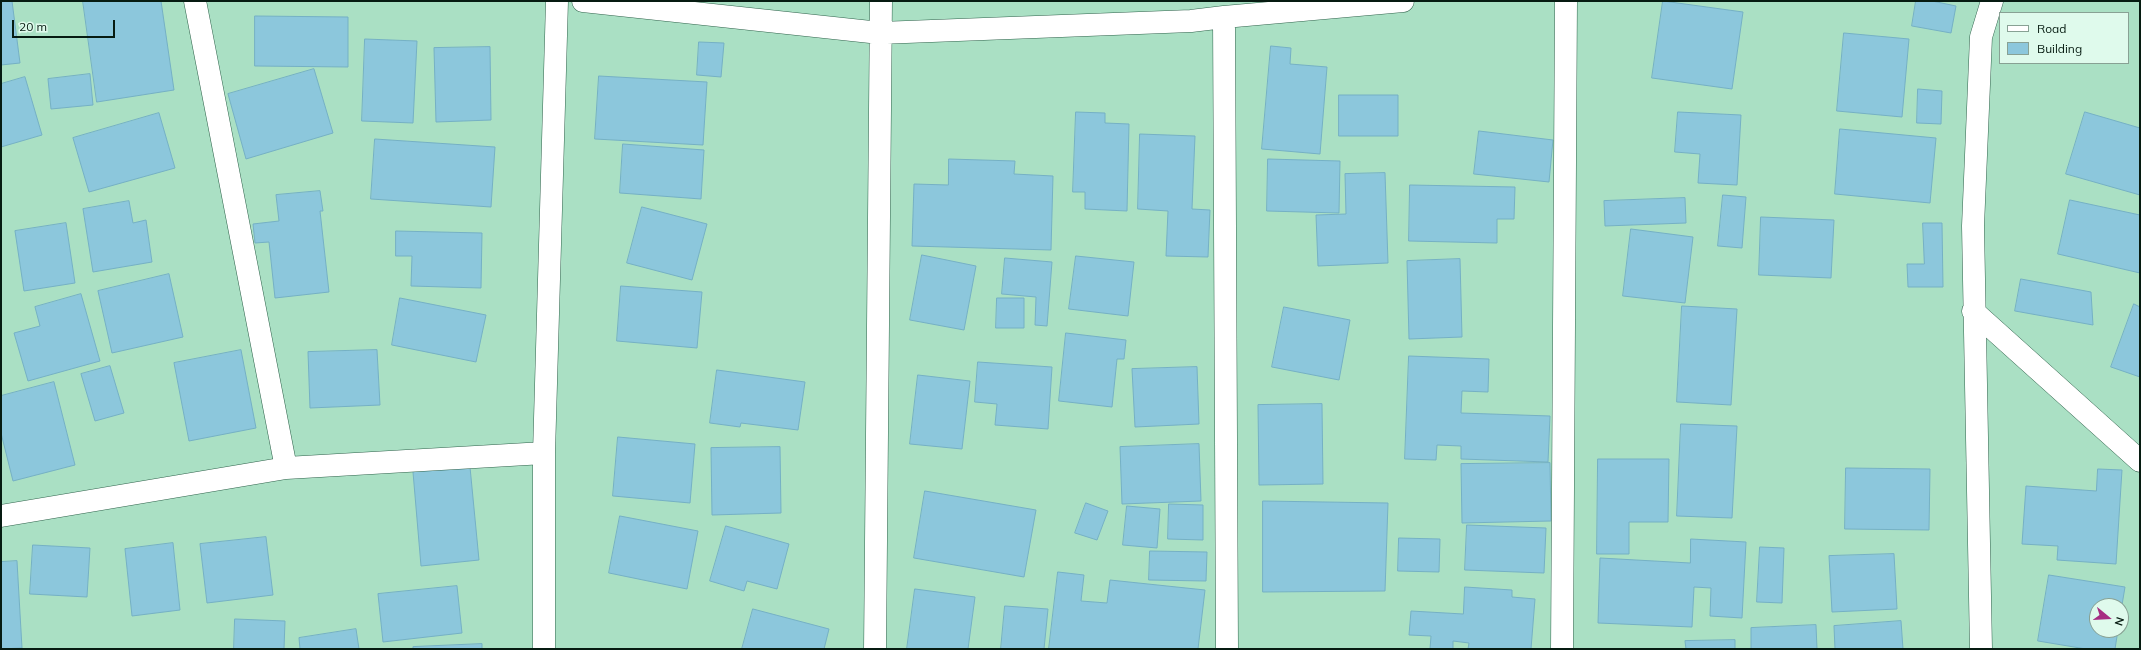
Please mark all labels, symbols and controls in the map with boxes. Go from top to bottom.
scale bar [14,12,117,38]
legend [1999,12,2129,64]
text: 20 m [19,19,47,34]
text: Road [2037,21,2066,36]
text: Building [2037,41,2082,56]
north arrow [2089,598,2129,638]
text: N [2112,615,2127,628]

